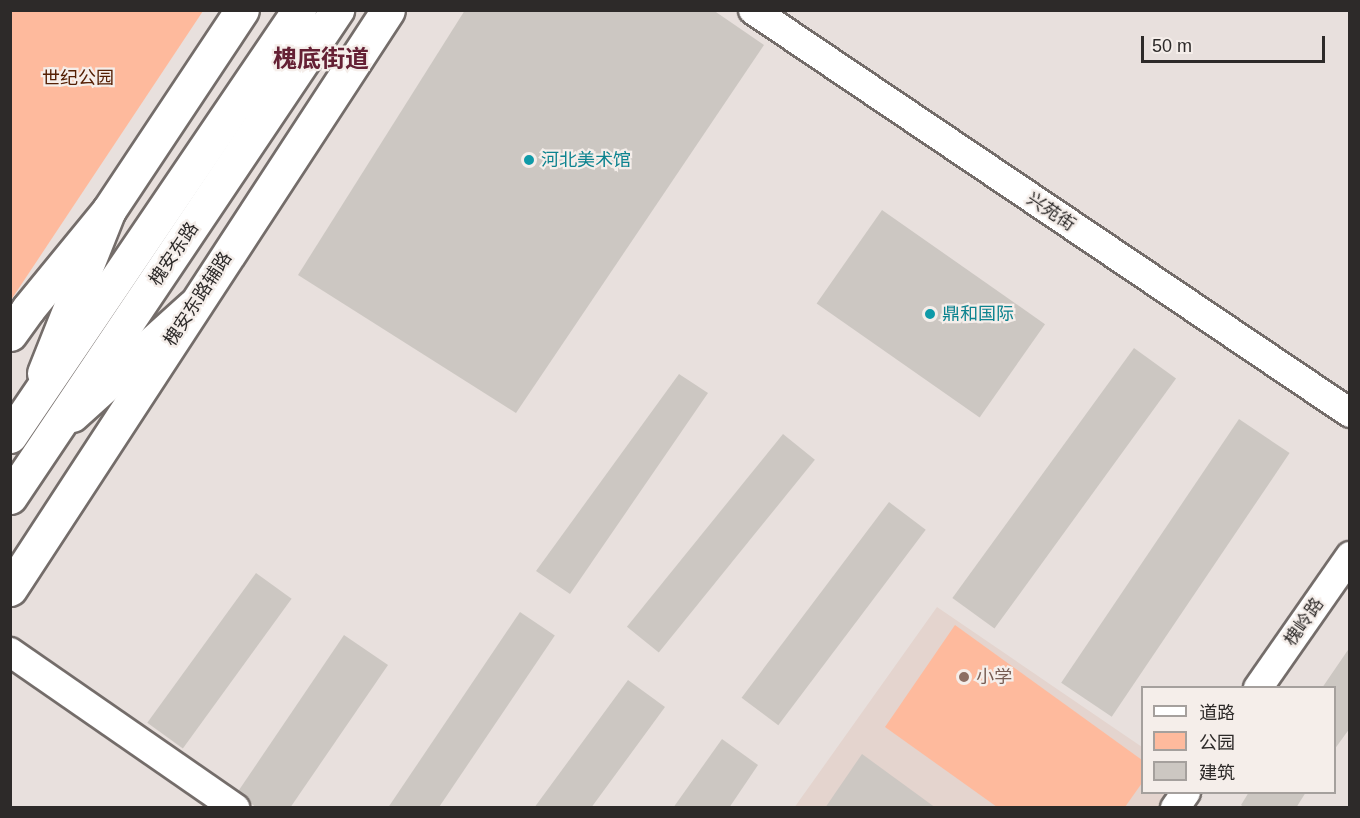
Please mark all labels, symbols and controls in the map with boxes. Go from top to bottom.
scale bar [1144,24,1328,62]
text: 50 m [1152,36,1192,56]
district label: 槐底街道 [273,45,369,73]
park label: 世纪公园 [42,67,114,89]
place label: 河北美术馆 [541,149,631,171]
marker: 河北美术馆 [522,153,536,167]
street label: 兴苑街 [1023,188,1079,236]
street label: 槐安东路 [145,218,203,290]
street label: 槐安东路辅路 [160,248,236,350]
place label: 鼎和国际 [942,303,1014,325]
marker: 鼎和国际 [923,307,937,321]
street label: 槐岭路 [1280,594,1328,650]
place label: 小学 [976,666,1012,688]
marker: 小学 [957,670,971,684]
legend [1141,686,1336,794]
text: 道路 [1199,703,1235,723]
text: 公园 [1199,733,1235,753]
text: 建筑 [1199,763,1235,783]

